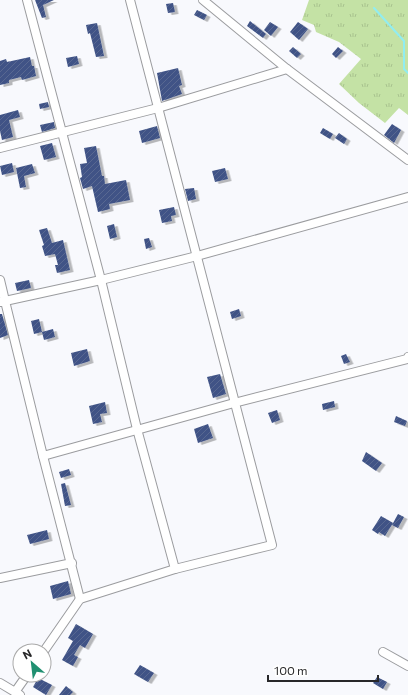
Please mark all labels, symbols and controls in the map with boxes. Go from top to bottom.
north arrow [12,643,52,683]
text: N [20,646,34,661]
scale bar [268,657,378,683]
text: 100 m [274,663,308,677]

